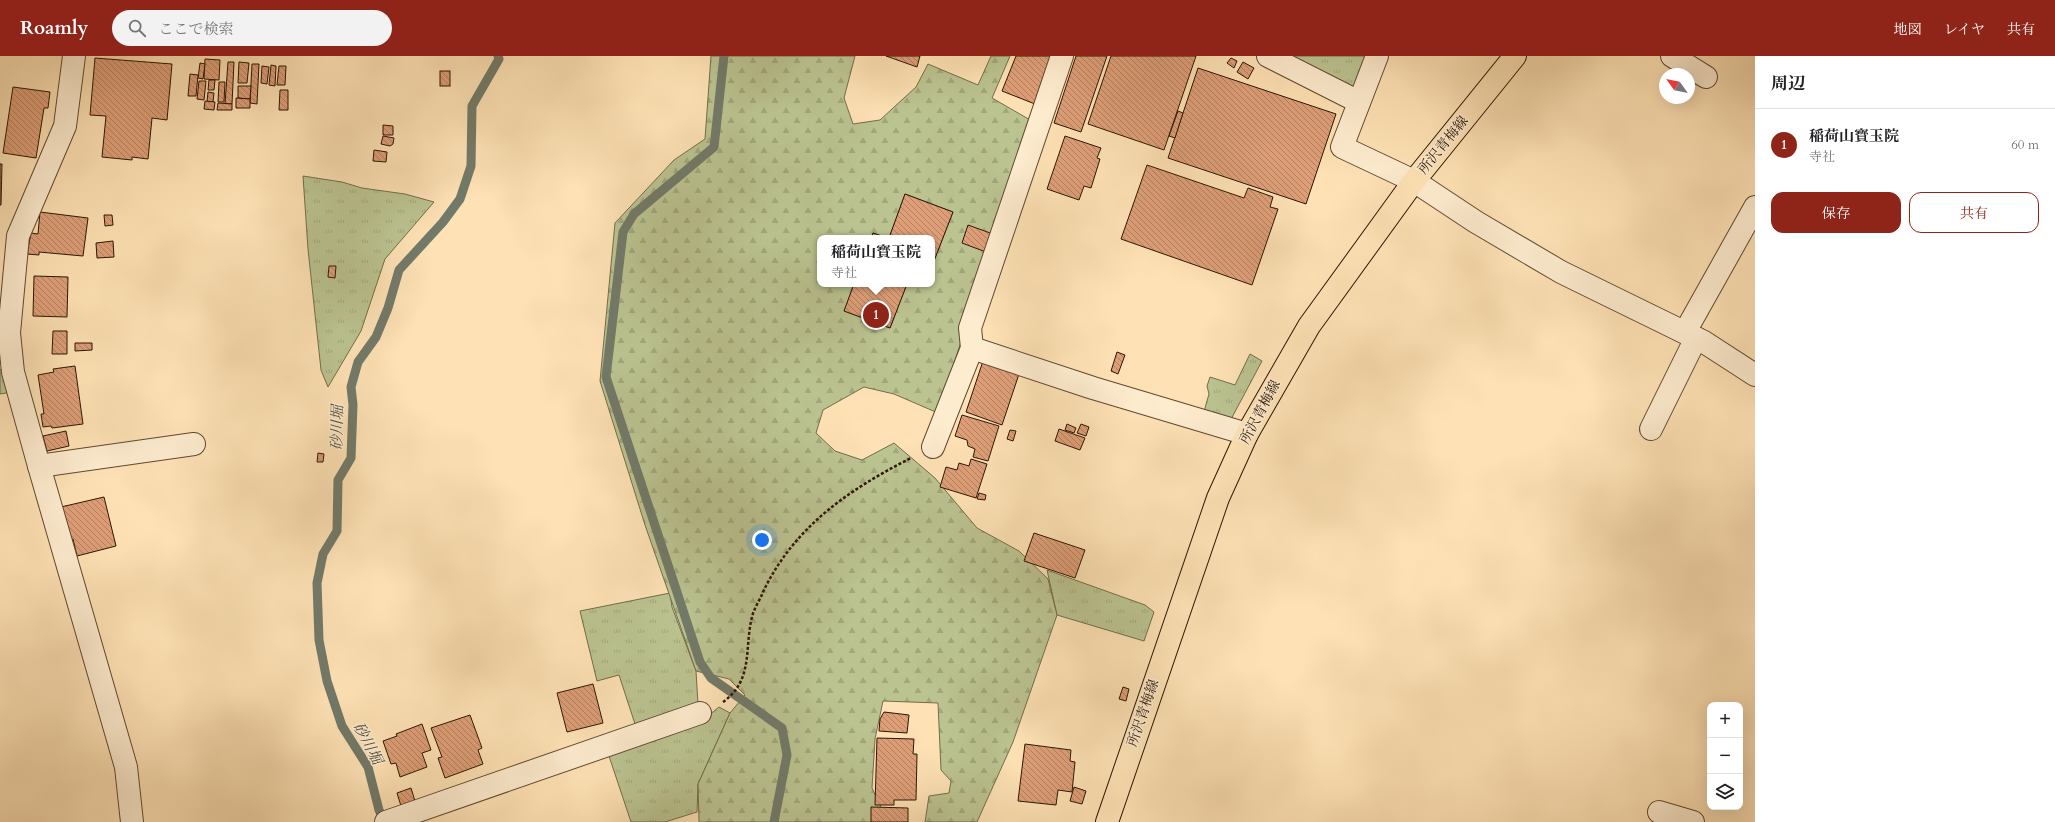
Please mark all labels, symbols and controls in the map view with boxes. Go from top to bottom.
search box [112,10,392,46]
text: Roamly [20,15,88,41]
icon: search [126,17,148,39]
text: ここで検索 [158,19,233,39]
text: 地図 [1894,20,1922,39]
text: レイヤ [1944,20,1985,39]
text: 共有 [2007,20,2035,39]
north arrow [1659,68,1695,104]
text: 周辺 [1771,72,1805,95]
street label: 所沢青梅線 [1414,112,1472,178]
text: 稲荷山寳玉院 [1809,126,1899,146]
text: 1 [1781,136,1787,154]
text: 60 m [2011,136,2039,154]
text: 寺社 [1809,148,1835,166]
button: 保存 [1771,192,1901,233]
button: 共有 [1909,192,2039,233]
popup [817,235,935,287]
text: 稲荷山寳玉院 [831,242,921,262]
text: 寺社 [831,264,857,282]
pin: 1 [863,300,889,330]
street label: 所沢青梅線 [1235,377,1285,447]
water label: 砂川堀 [327,402,347,451]
your location [752,530,772,550]
street label: 所沢青梅線 [1123,677,1163,749]
map controls [1707,702,1743,810]
button: + [1707,702,1743,738]
water label: 砂川堀 [349,718,389,770]
button: − [1707,738,1743,774]
button: layers [1707,774,1743,810]

